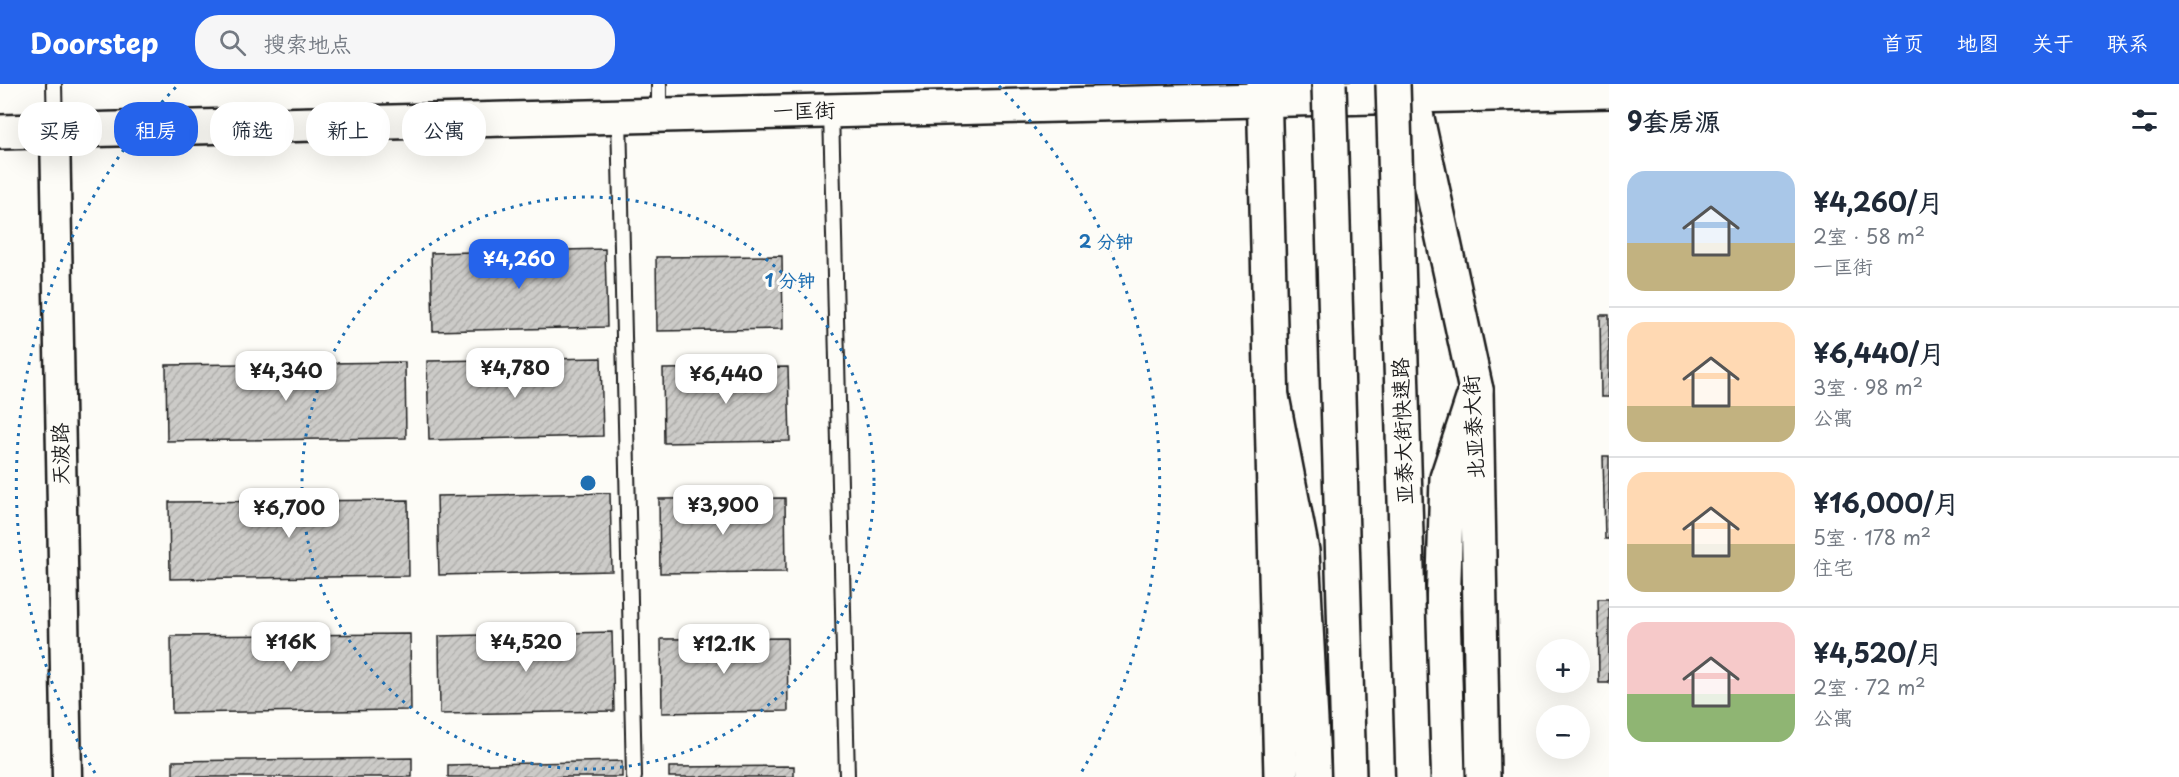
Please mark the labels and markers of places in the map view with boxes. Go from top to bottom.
pin: ¥4,260 [470,239,568,290]
pin: ¥4,780 [466,348,564,399]
pin: ¥4,340 [237,351,335,402]
pin: ¥6,440 [677,354,775,405]
centre of rings [578,473,598,493]
pin: ¥3,900 [674,485,772,536]
pin: ¥6,700 [240,488,338,539]
pin: ¥16K [255,622,327,673]
pin: ¥4,520 [477,622,575,673]
pin: ¥12.1K [675,624,773,675]

